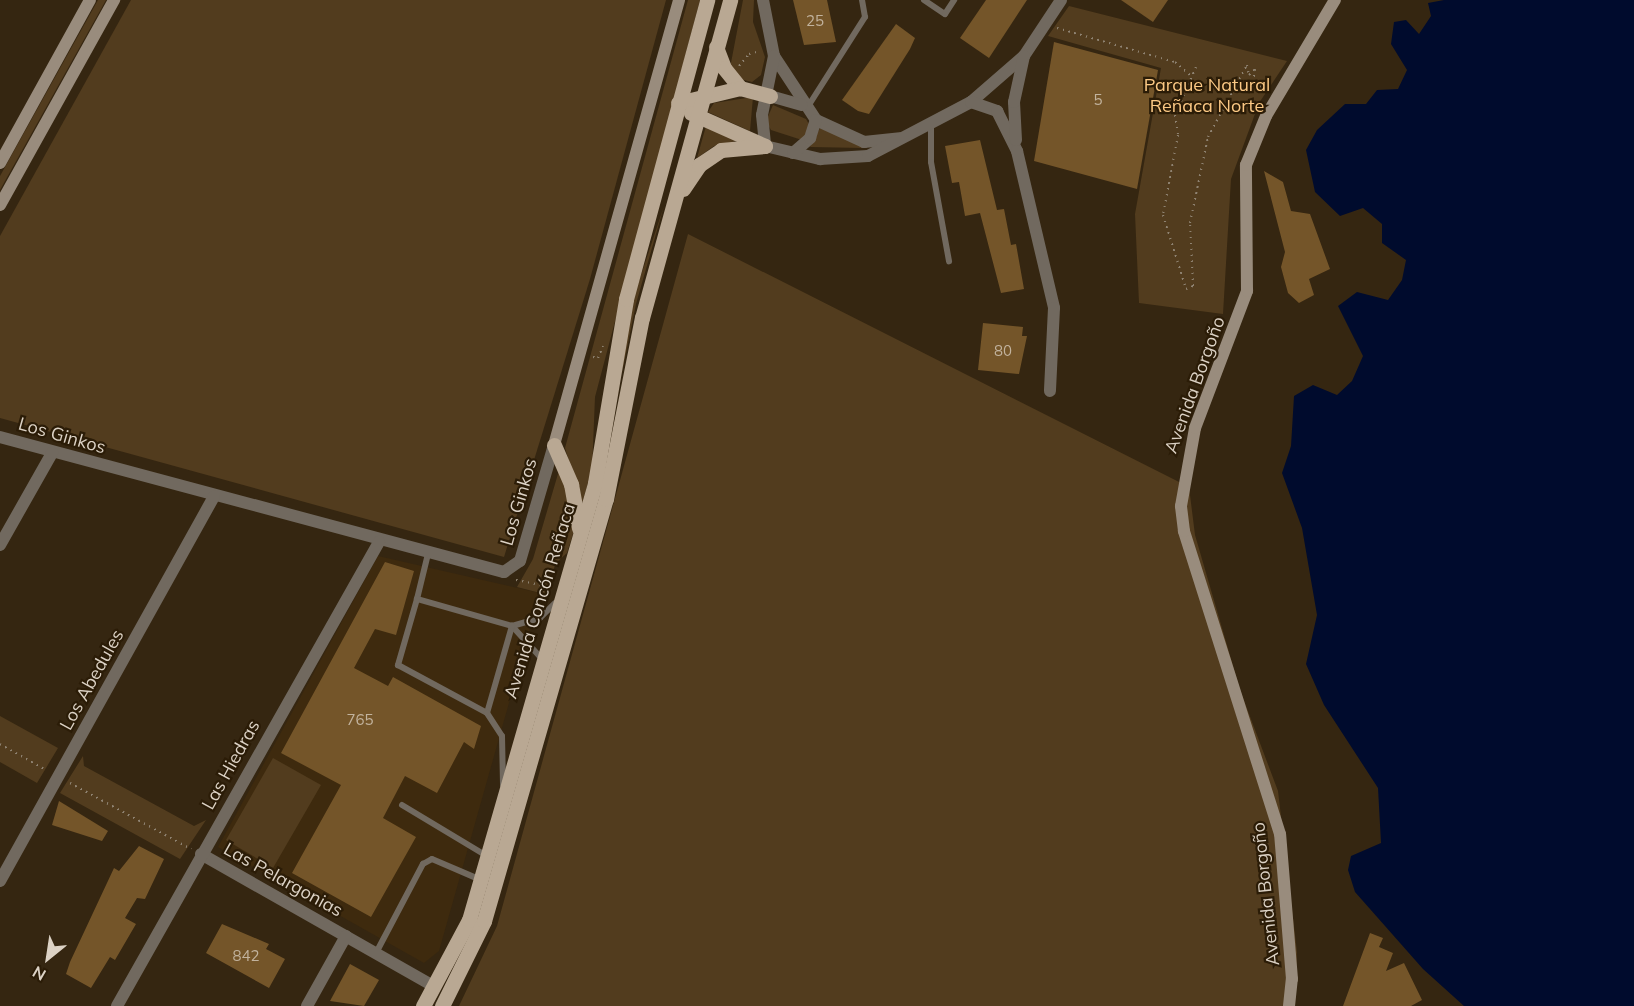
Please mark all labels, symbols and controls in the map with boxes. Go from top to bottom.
house number: 25 [806,12,824,30]
park label: Parque Natural Reñaca Norte [1144,75,1270,118]
house number: 5 [1094,91,1102,109]
street label: Avenida Borgoño [1160,314,1230,456]
house number: 80 [994,342,1012,360]
street label: Los Ginkos [16,413,108,459]
street label: Los Ginkos [496,456,542,548]
street label: Avenida Concón Reñaca [500,501,580,701]
street label: Los Abedules [55,626,129,734]
house number: 765 [347,711,373,729]
street label: Las Hiedras [198,716,264,814]
street label: Avenida Borgoño [1248,821,1284,967]
street label: Las Pelargonias [220,838,346,922]
north arrow [18,928,78,988]
house number: 842 [233,947,259,965]
text: N [29,962,49,985]

